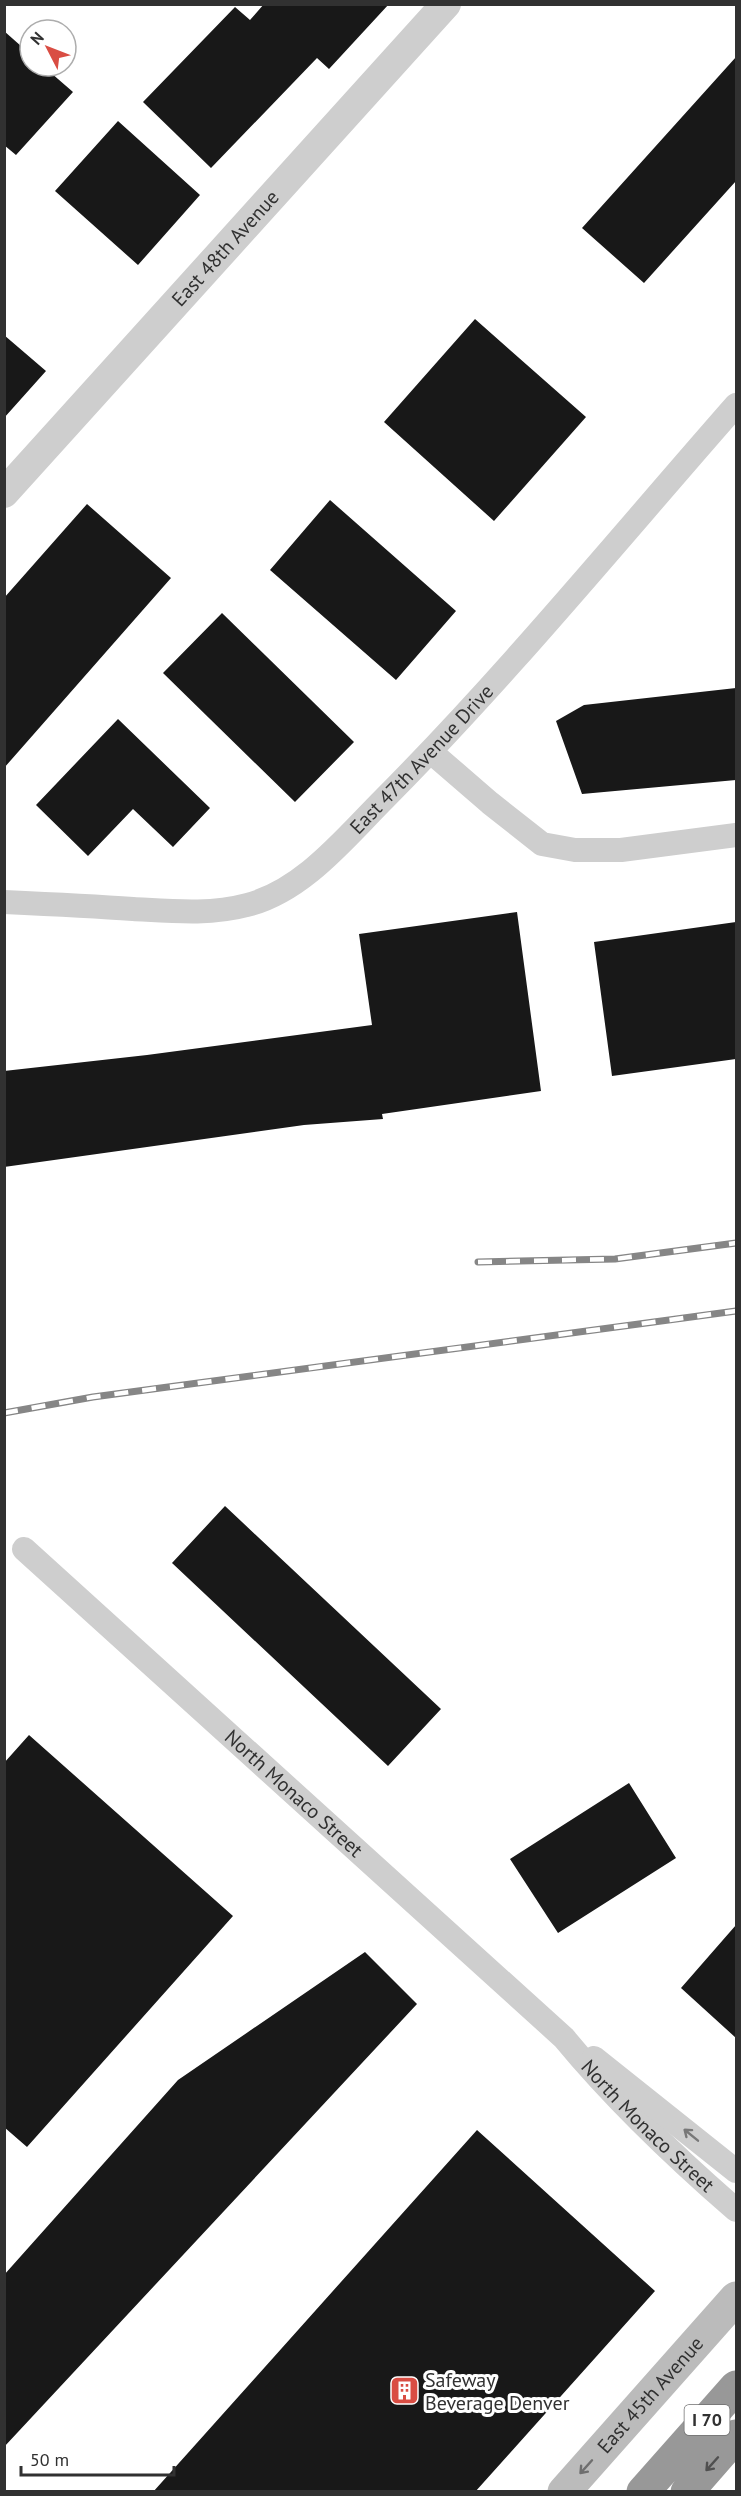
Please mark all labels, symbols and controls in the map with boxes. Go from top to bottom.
north arrow [18,18,78,78]
text: N [26,27,48,49]
street label: East 48th Avenue [166,185,285,312]
street label: East 47th Avenue Drive [344,679,499,840]
street label: North Monaco Street [219,1724,369,1863]
street label: North Monaco Street [575,2054,720,2198]
one-way arrow [683,2128,699,2141]
street label: East 45th Avenue [591,2331,709,2459]
place label: Safeway Beverage Denver [425,2367,570,2416]
building icon: Safeway Beverage Denver [388,2375,420,2407]
road number: I 70 [684,2405,730,2435]
scale bar [21,2439,174,2477]
text: 50 m [30,2448,69,2471]
one-way arrow [705,2456,719,2471]
one-way arrow [579,2459,593,2474]

